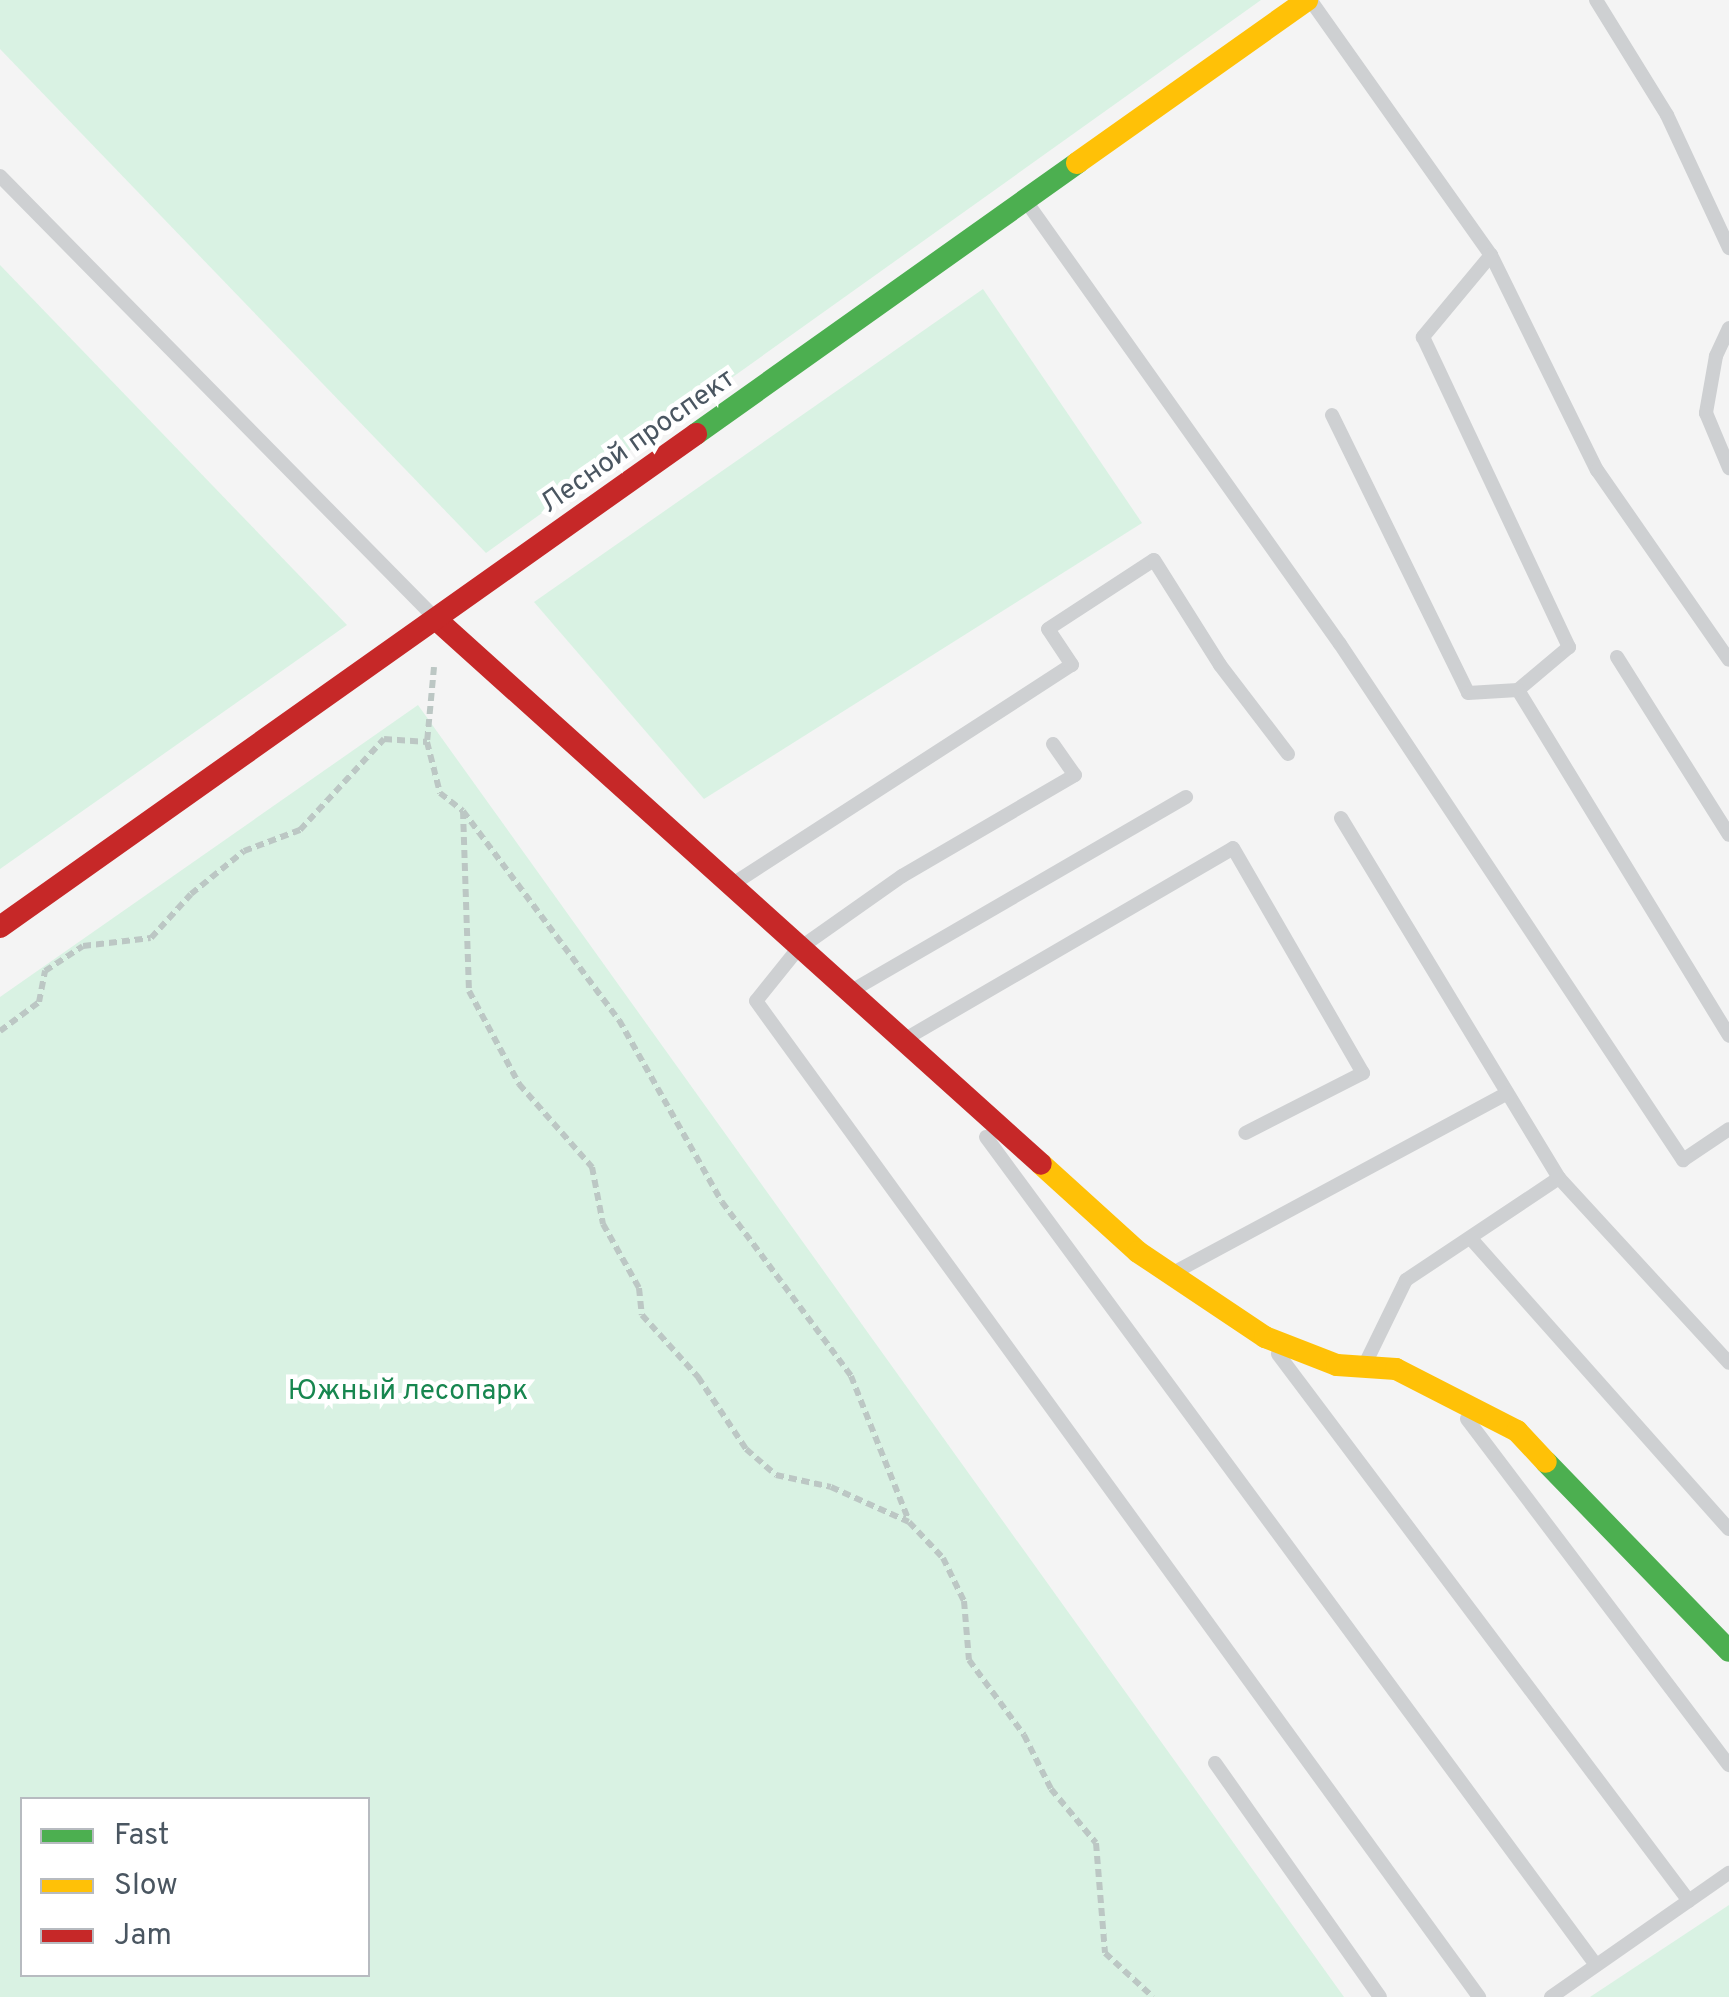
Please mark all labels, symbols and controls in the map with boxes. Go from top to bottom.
street label: Лесной проспект [534,362,742,522]
park label: Южный лесопарк [288,1375,528,1409]
legend [20,1797,370,1977]
text: Fast [114,1818,169,1855]
text: Slow [114,1868,178,1905]
text: Jam [114,1918,172,1955]

